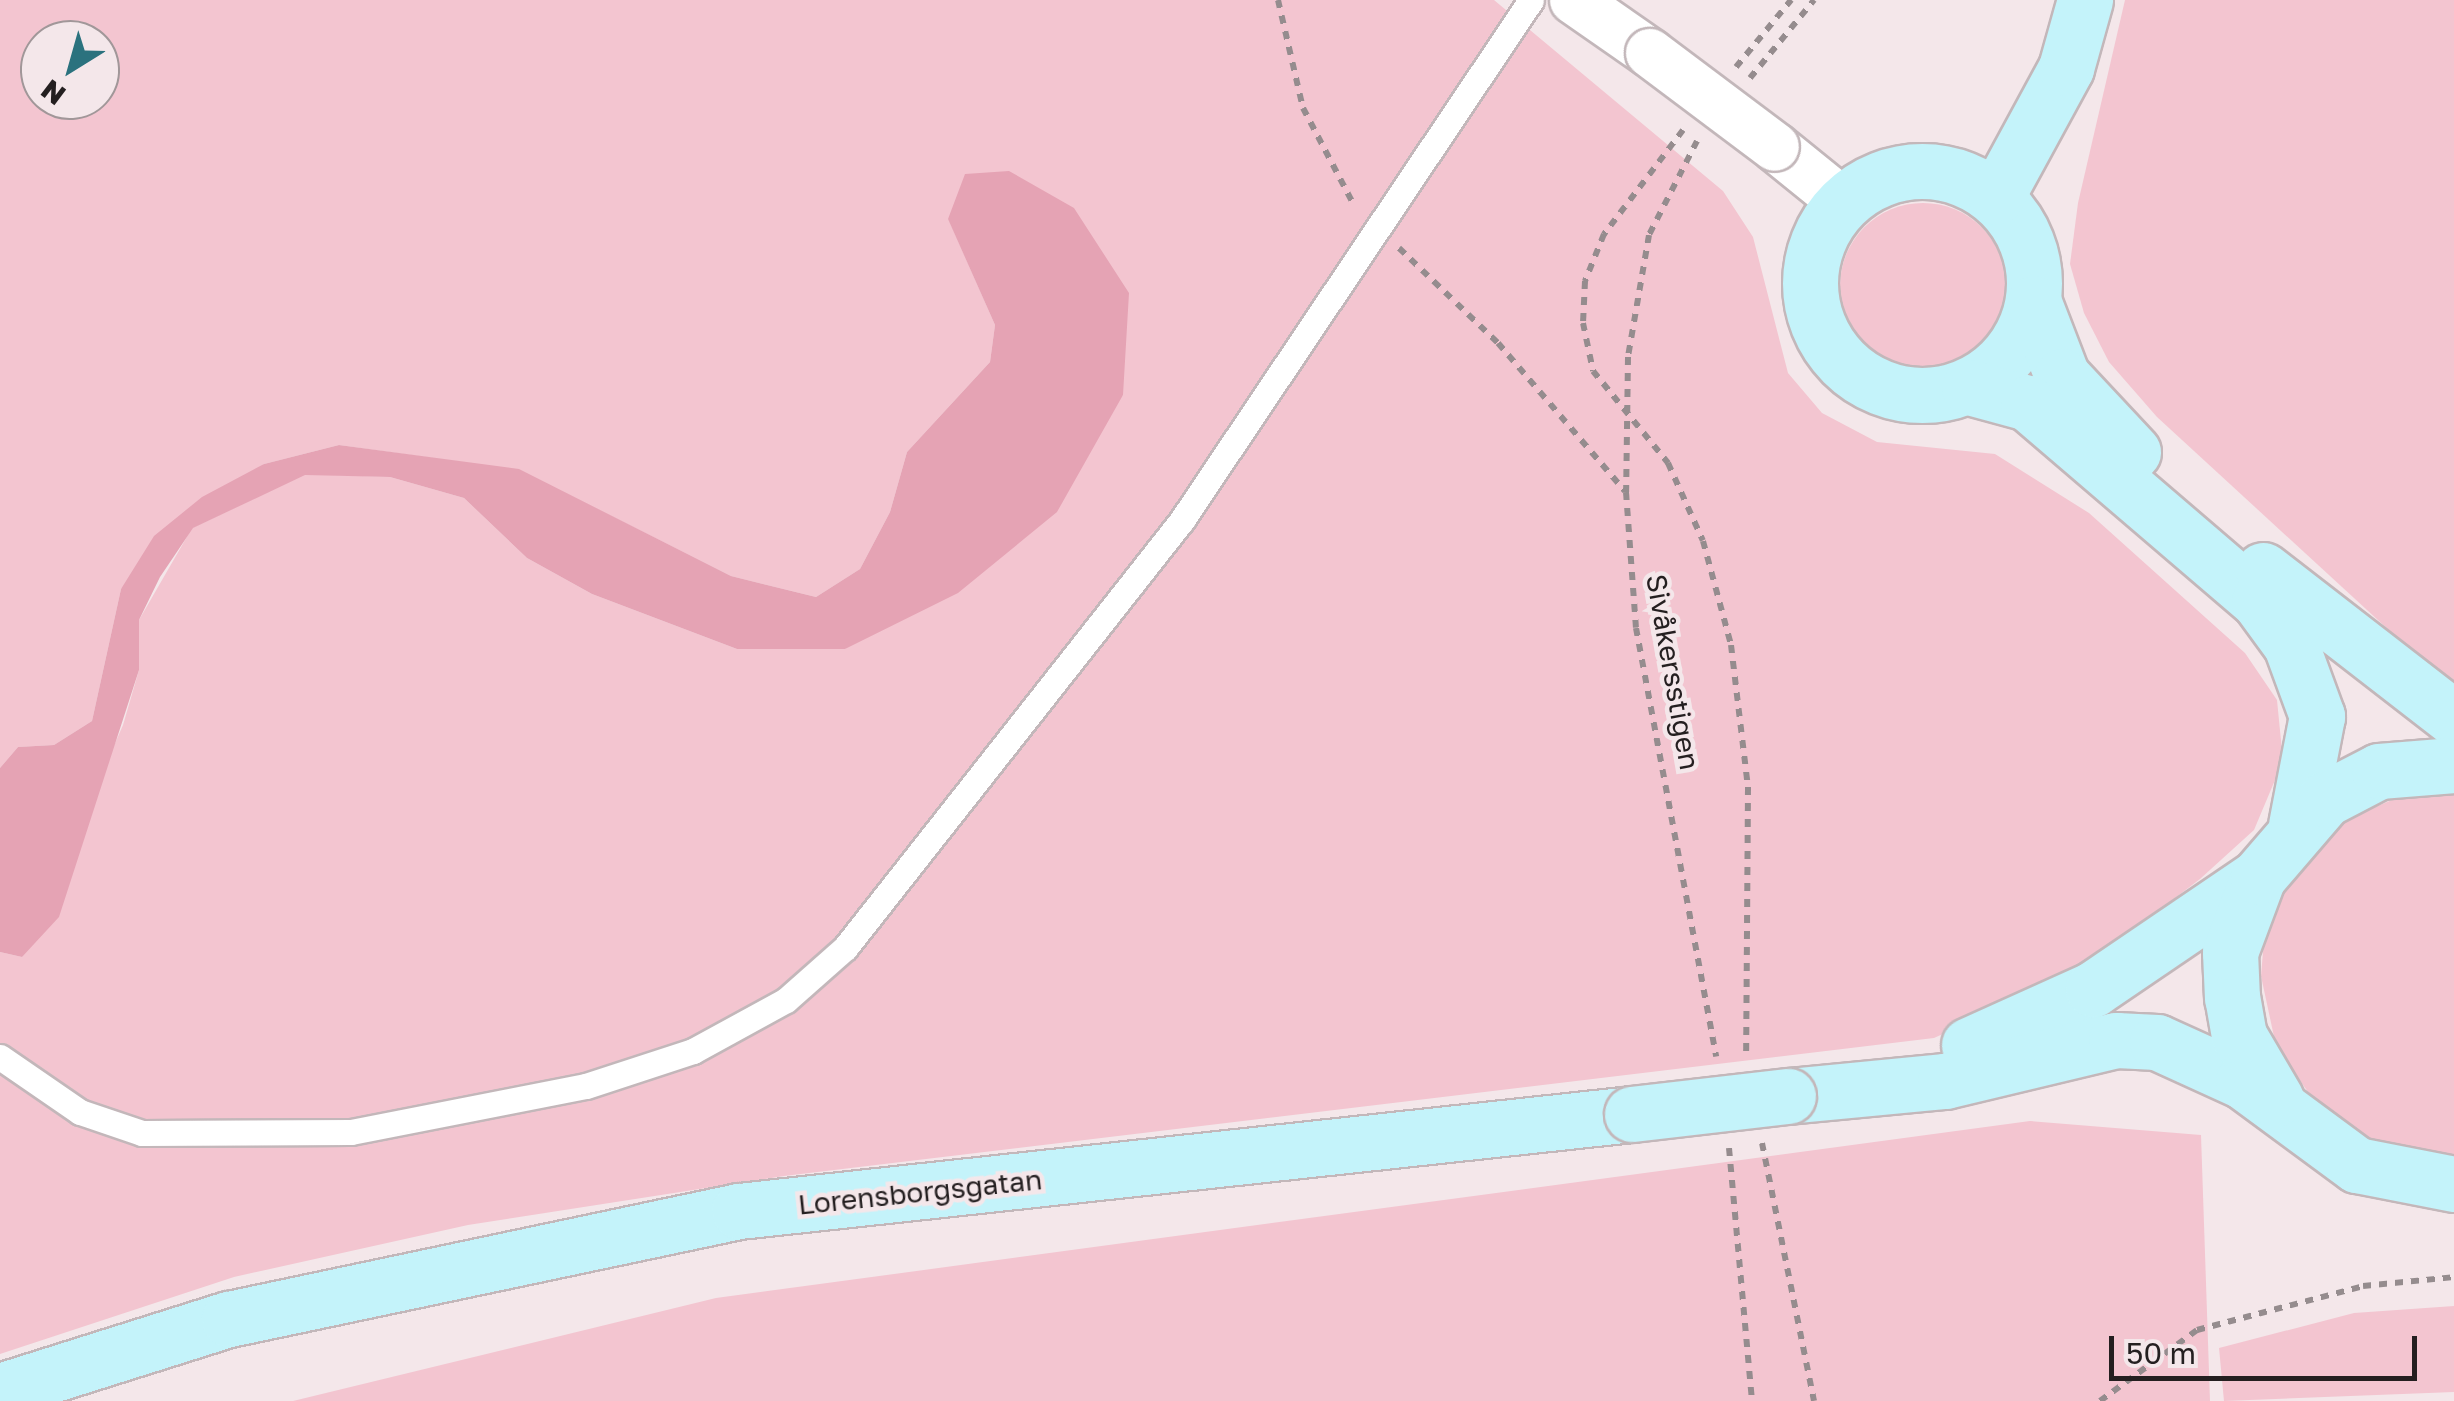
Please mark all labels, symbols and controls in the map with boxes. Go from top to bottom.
north arrow [20,20,120,120]
text: N [34,73,71,112]
street label: Sivåkersstigen [1639,572,1707,772]
street label: Lorensborgsgatan [796,1162,1044,1222]
scale bar [2114,1316,2422,1378]
text: 50 m [2126,1335,2196,1371]

